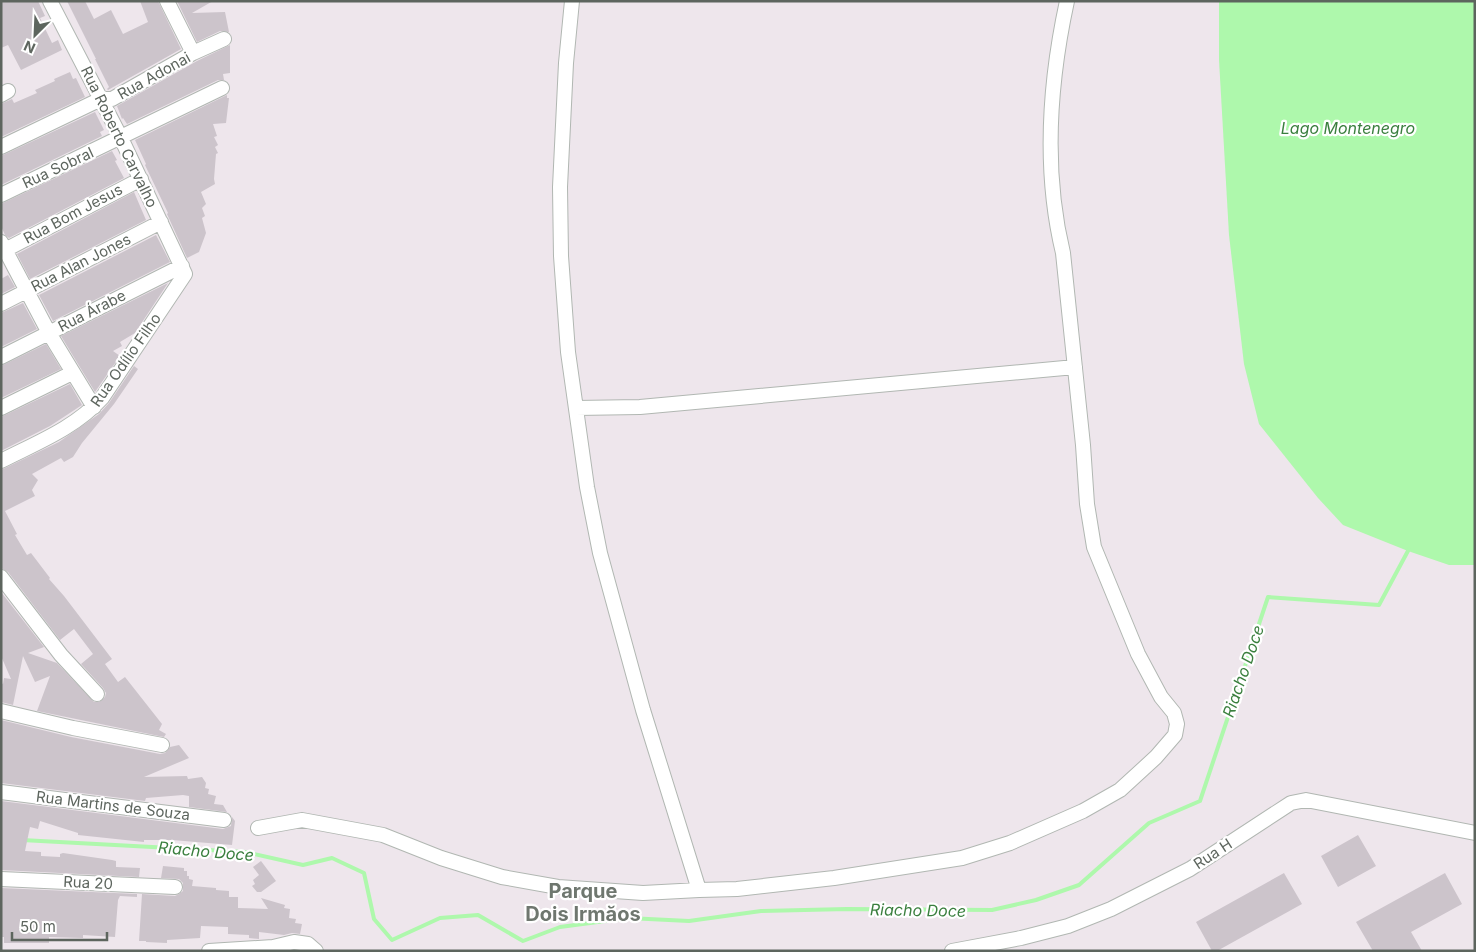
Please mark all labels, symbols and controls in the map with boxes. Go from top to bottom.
north arrow [10,10,60,60]
text: N [21,37,38,57]
street label: Rua Adonai [114,48,194,103]
street label: Rua Roberto Carvalho [77,63,162,211]
water label: Lago Montenegro [1281,118,1415,138]
street label: Rua Sobral [19,143,97,192]
street label: Rua Bom Jesus [20,179,126,248]
street label: Rua Alan Jones [28,229,134,296]
street label: Rua Árabe [55,285,129,336]
street label: Rua Odílio Filho [86,309,165,410]
water label: Riacho Doce [1218,622,1268,720]
street label: Rua Martins de Souza [35,787,191,824]
street label: Rua H [1190,834,1236,873]
water label: Riacho Doce [157,837,255,865]
street label: Rua 20 [63,872,113,893]
district label: Parque Dois Irmăos [525,879,641,926]
water label: Riacho Doce [870,899,966,921]
scale bar [12,910,108,942]
text: 50 m [20,917,56,936]

